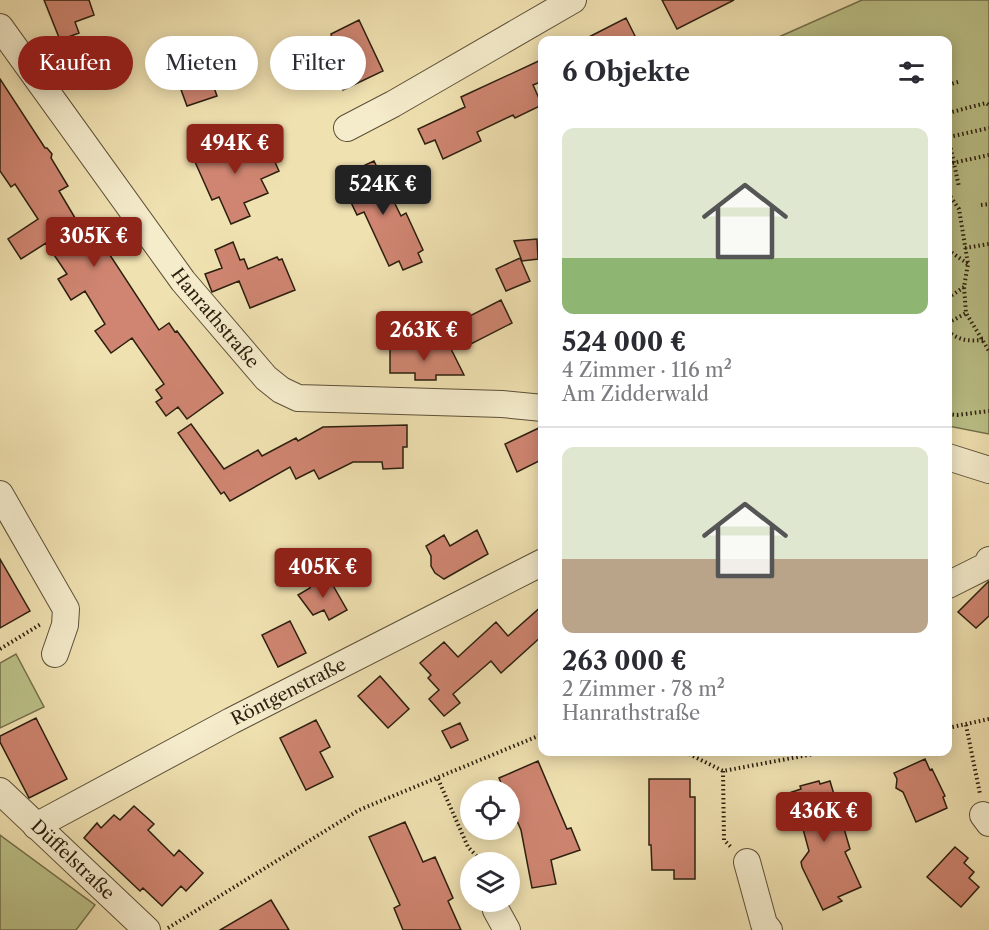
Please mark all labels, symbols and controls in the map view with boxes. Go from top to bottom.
chip: Kaufen [18,36,133,90]
chip: Mieten [145,36,258,90]
chip: Filter [270,36,366,90]
text: 6 Objekte [562,56,690,88]
icon: filters [895,56,928,89]
pin: 494K € [186,124,284,175]
text: 494K € [201,131,269,155]
pin: 524K € [334,165,432,216]
icon: home [691,167,799,275]
text: 524K € [349,172,417,196]
pin: 305K € [45,217,143,268]
text: 305K € [60,224,128,248]
street label: Hanrathstraße [166,264,264,373]
pin: 263K € [375,311,473,362]
text: 263K € [390,318,458,342]
text: 524 000 € [562,326,686,358]
text: 4 Zimmer · 116 m² [562,358,732,382]
text: Am Zidderwald [562,382,709,406]
icon: home [691,486,799,594]
pin: 405K € [274,548,372,599]
text: 405K € [289,555,357,579]
text: 263 000 € [562,645,687,677]
street label: Röntgenstraße [227,653,350,730]
text: 2 Zimmer · 78 m² [562,677,725,701]
text: Hanrathstraße [562,701,700,725]
map controls [460,780,520,912]
button: locate [460,780,520,840]
pin: 436K € [775,792,873,843]
text: 436K € [790,799,858,823]
street label: Düffelstraße [26,815,119,904]
button: layers [460,852,520,912]

